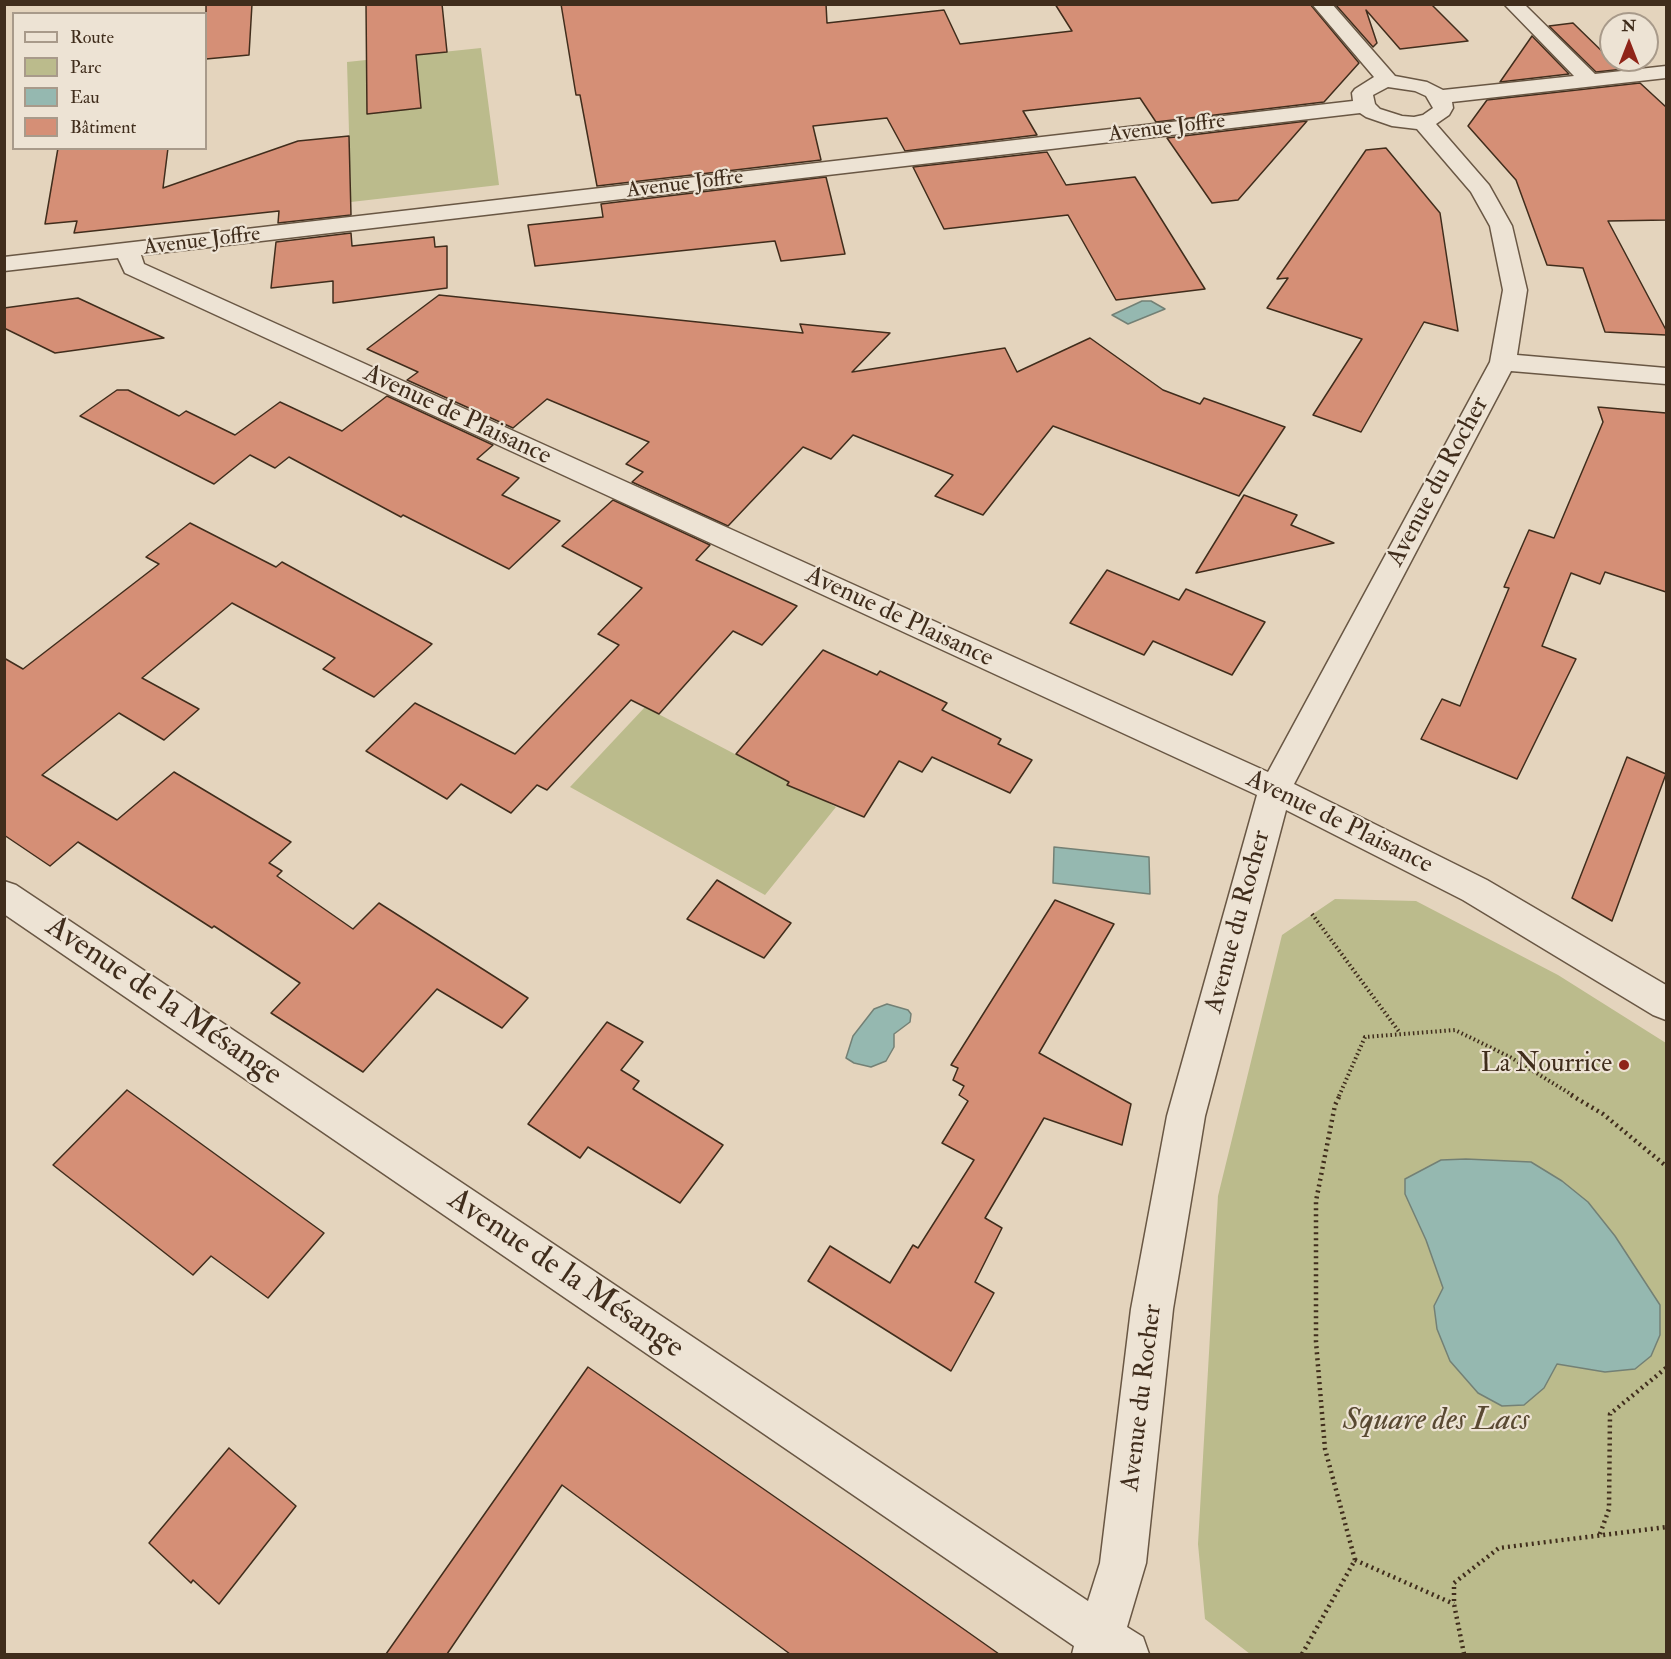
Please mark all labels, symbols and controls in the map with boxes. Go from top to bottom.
legend [12,12,207,150]
north arrow [1599,12,1659,72]
text: N [1622,16,1636,36]
text: Route [70,26,114,49]
text: Parc [70,56,101,79]
text: Eau [70,86,100,109]
street label: Avenue Joffre [1107,109,1227,149]
text: Bâtiment [70,116,136,139]
street label: Avenue Joffre [625,165,745,205]
street label: Avenue Joffre [142,222,262,262]
street label: Avenue de Plaisance [358,359,556,473]
street label: Avenue du Rocher [1381,392,1497,572]
street label: Avenue de Plaisance [800,561,998,675]
street label: Avenue de Plaisance [1241,764,1437,882]
street label: Avenue du Rocher [1200,827,1278,1017]
street label: Avenue de la Mésange [37,909,289,1095]
place label: La Nourrice [1481,1049,1612,1081]
marker: La Nourrice [1617,1058,1631,1072]
street label: Avenue de la Mésange [439,1182,691,1368]
street label: Avenue du Rocher [1116,1303,1170,1493]
park label: Square des Lacs [1343,1403,1529,1441]

